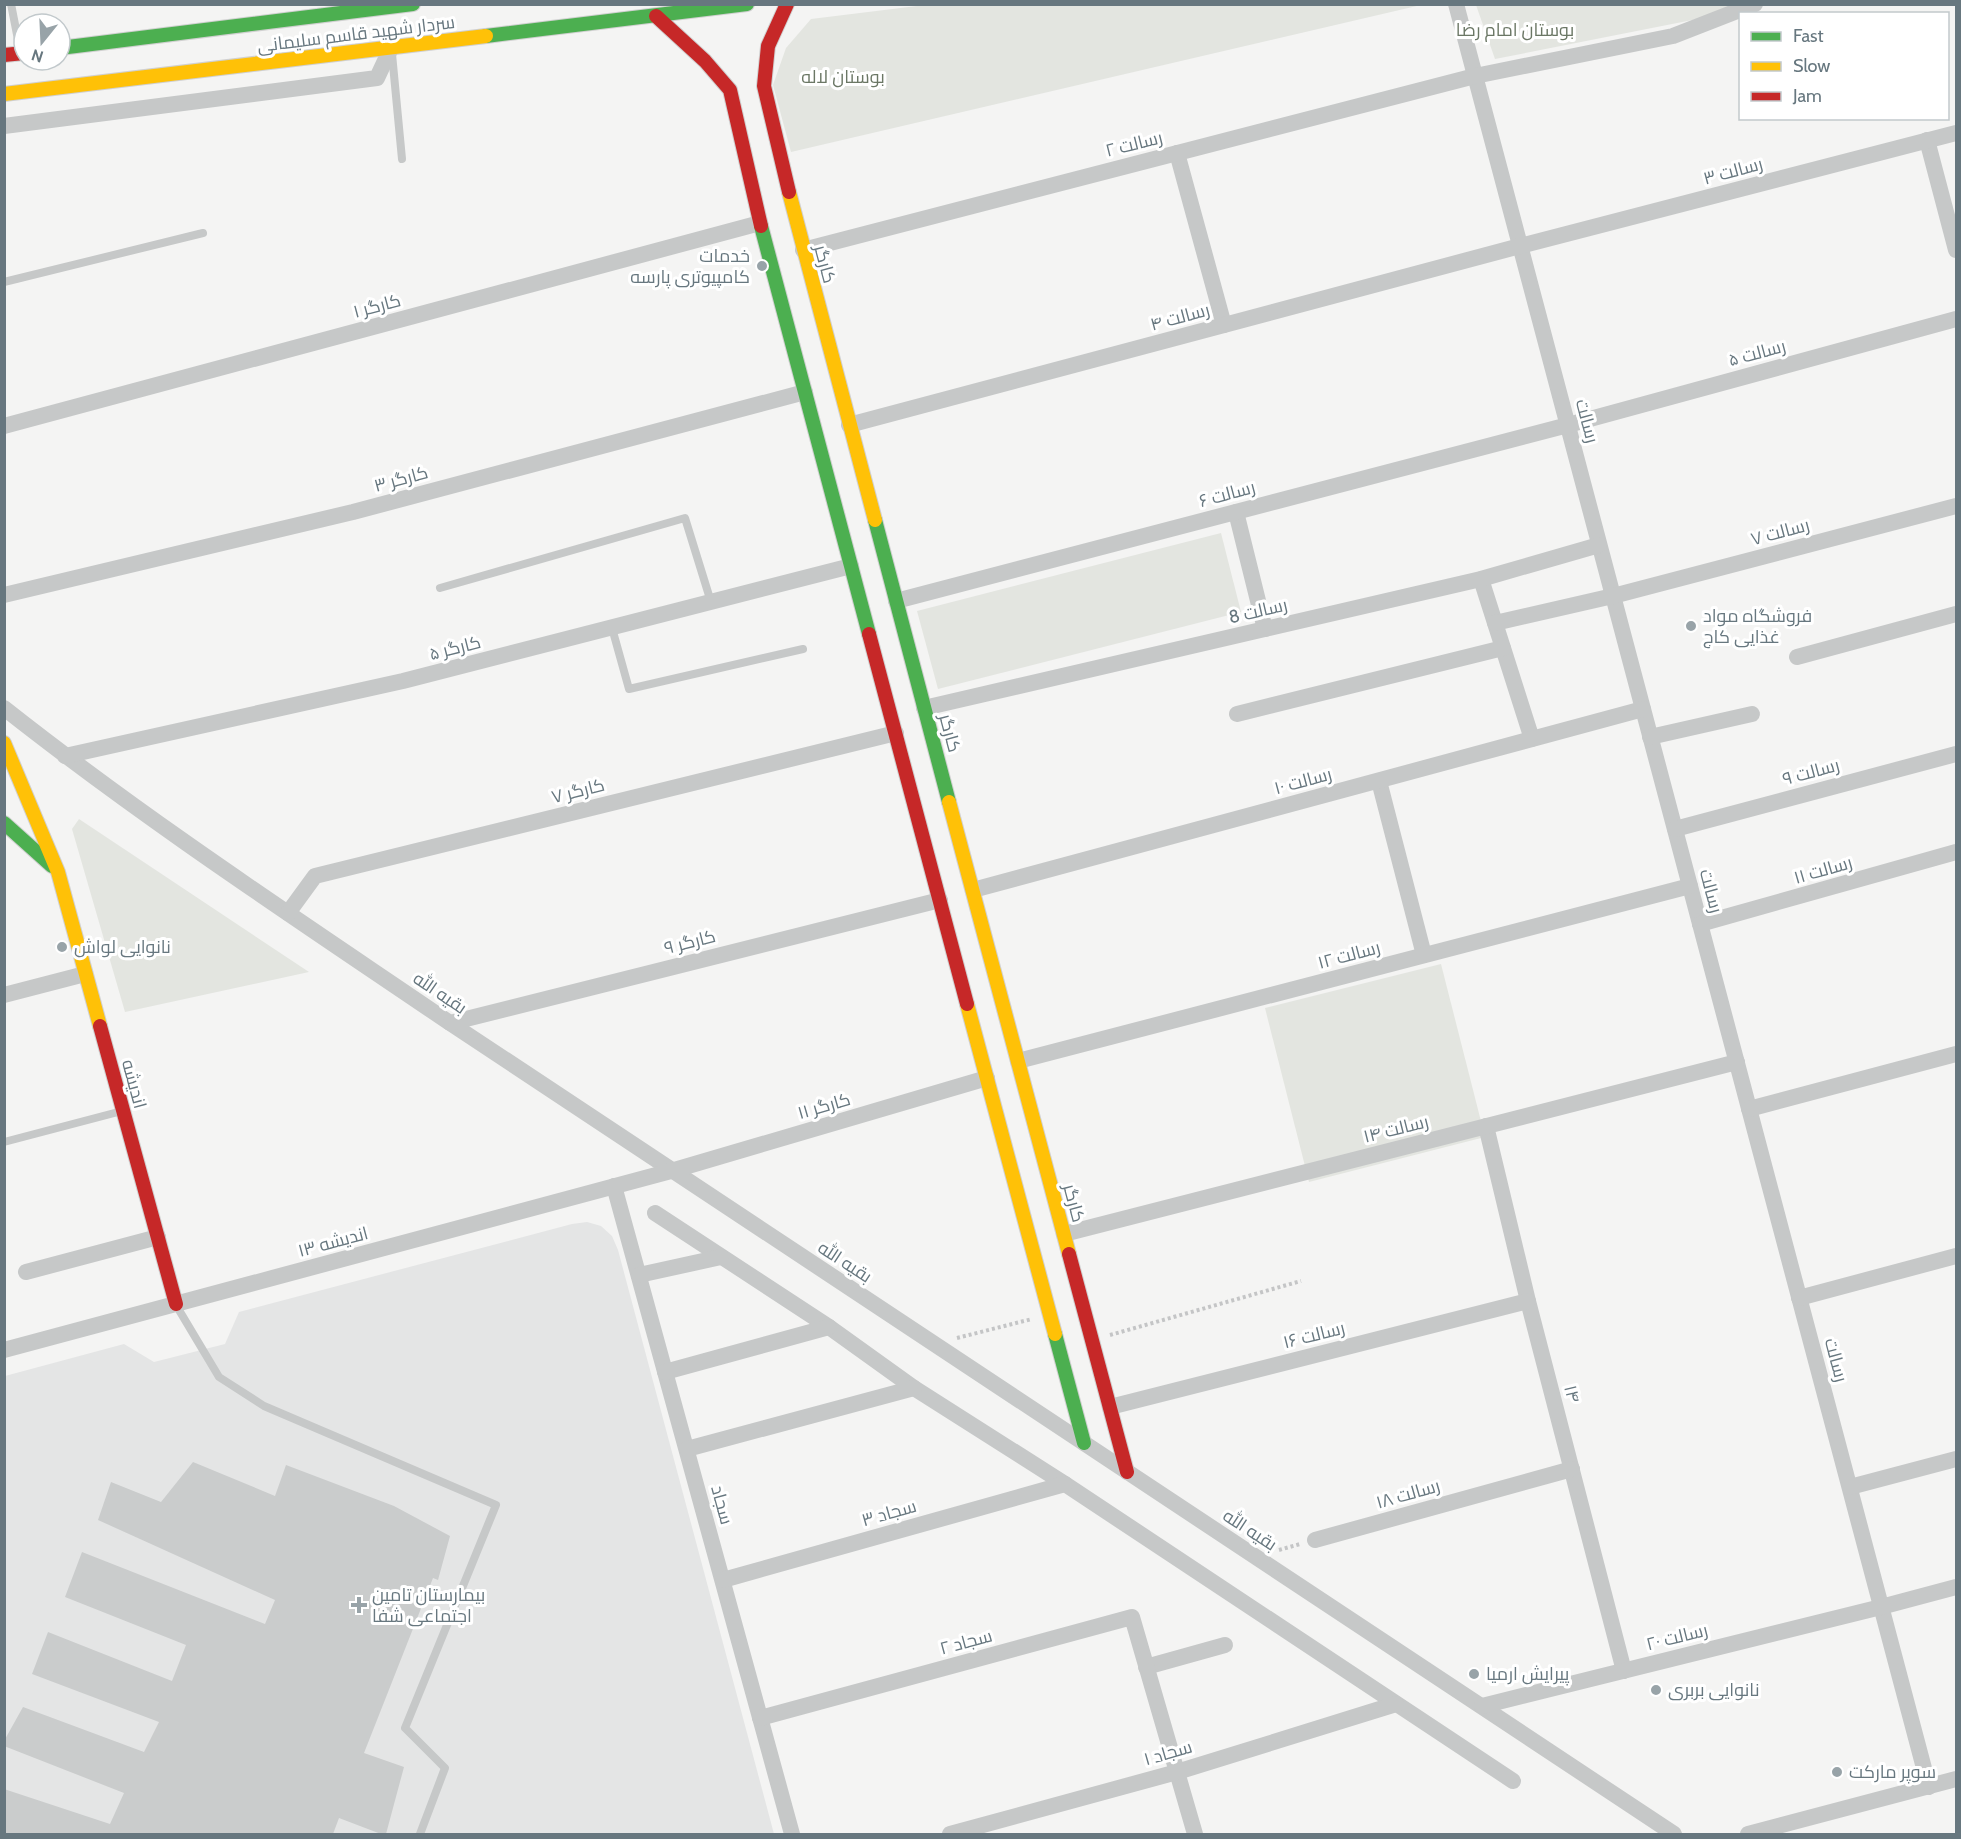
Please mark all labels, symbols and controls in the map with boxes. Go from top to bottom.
street label: سردار شهید قاسم سلیمانی [256,11,456,58]
north arrow [12,12,72,72]
legend [1739,12,1949,120]
park label: بوستان امام رضا [1456,19,1574,42]
text: Fast [1793,25,1824,47]
text: N [29,45,46,67]
text: Slow [1793,55,1830,77]
park label: بوستان لاله [801,66,885,88]
text: Jam [1792,85,1822,107]
street label: رسالت ۲ [1103,126,1165,162]
street label: رسالت ۳ [1701,153,1765,189]
street label: کارگر [809,241,841,286]
place label: خدمات کامپیوتری پارسه [630,245,750,289]
marker: خدمات کامپیوتری پارسه [755,259,769,273]
street label: کارگر ۱ [351,289,403,323]
street label: رسالت ۴ [1148,299,1212,335]
street label: رسالت ۵ [1726,335,1788,371]
street label: رسالت [1571,397,1603,445]
street label: کارگر ۳ [372,461,430,497]
street label: رسالت ۶ [1197,476,1257,512]
street label: رسالت ۷ [1748,514,1812,550]
street label: رسالت 8 [1227,594,1289,628]
place label: فروشگاه مواد غذایی کاج [1703,605,1812,649]
marker: فروشگاه مواد غذایی کاج [1684,619,1698,633]
street label: کارگر ۵ [427,631,483,665]
street label: کارگر [934,710,966,755]
street label: رسالت ۹ [1780,754,1842,790]
street label: رسالت ۱۰ [1272,763,1334,799]
street label: کارگر ۷ [549,774,607,808]
street label: رسالت ۱۱ [1791,851,1855,889]
street label: رسالت [1695,867,1727,915]
street label: کارگر ۹ [662,925,718,959]
place label: نانوایی لواش [74,936,171,958]
street label: رسالت ۱۲ [1315,936,1383,974]
marker: نانوایی لواش [55,940,69,954]
street label: بقیه الله [409,966,472,1019]
street label: اندیشه [117,1057,151,1111]
street label: کارگر ۱۱ [795,1088,853,1124]
street label: رسالت ۱۴ [1361,1110,1431,1148]
street label: کارگر [1058,1180,1090,1225]
street label: اندیشه ۱۳ [295,1222,371,1262]
street label: بقیه الله [814,1236,877,1288]
street label: رسالت ۱۶ [1281,1317,1347,1353]
street label: رسالت [1820,1336,1852,1384]
street label: ۱۴ [1559,1383,1585,1405]
street label: رسالت ۱۸ [1374,1474,1442,1514]
street label: سجاد [706,1483,738,1527]
street label: سجاد ۳ [859,1495,919,1531]
street label: بقیه الله [1219,1504,1282,1556]
place label: بیمارستان تامین اجتماعی شفا [372,1584,485,1627]
marker: بیمارستان تامین اجتماعی شفا [350,1596,368,1614]
street label: رسالت ۲۰ [1644,1619,1710,1655]
street label: سجاد ۲ [937,1624,995,1660]
place label: پیرایش ارمیا [1486,1663,1570,1686]
marker: پیرایش ارمیا [1467,1667,1481,1681]
place label: نانوایی بربری [1668,1679,1759,1701]
marker: نانوایی بربری [1649,1683,1663,1697]
street label: سجاد ۱ [1141,1736,1195,1770]
place label: سوپر مارکت [1849,1761,1936,1784]
marker: سوپر مارکت [1830,1765,1844,1779]

